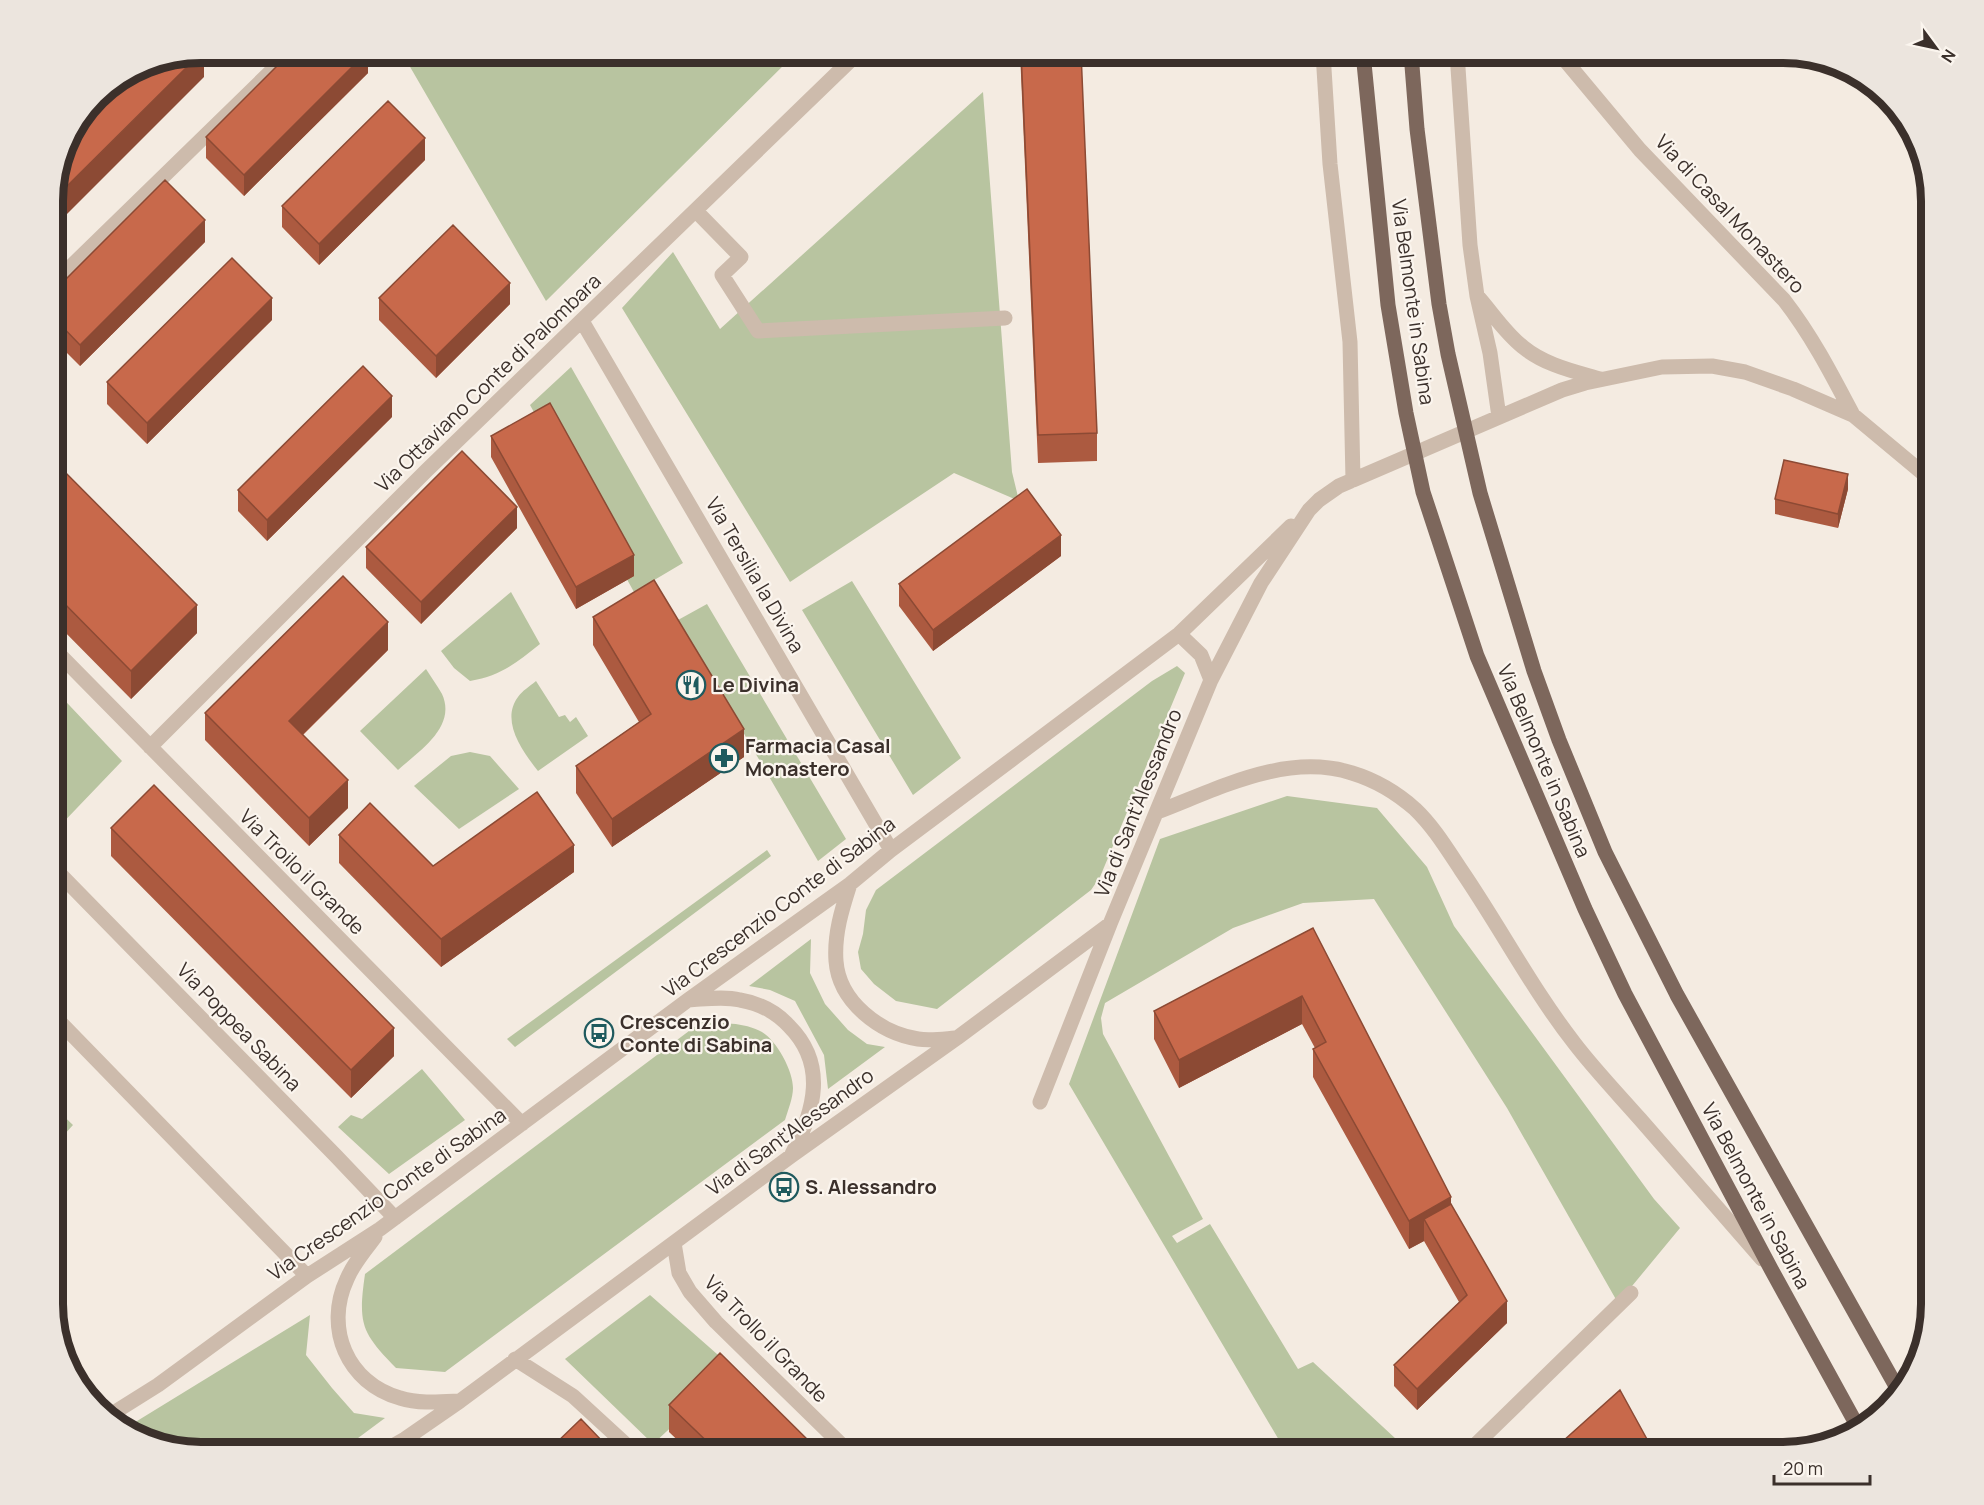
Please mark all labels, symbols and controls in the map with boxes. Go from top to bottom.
north arrow [1906,18,1966,78]
text: N [1936,45,1961,67]
street label: Via di Casal Monastero [1650,128,1811,299]
street label: Via Belmonte in Sabina [1386,197,1441,407]
street label: Via Ottaviano Conte di Palombara [369,267,606,498]
street label: Via Tersilia la Divina [700,492,811,658]
street label: Via Belmonte in Sabina [1492,660,1597,862]
restaurant icon: Le Divina [675,669,707,701]
place label: Le Divina [712,671,799,698]
street label: Via di Sant'Alessandro [1087,705,1188,901]
place label: Farmacia Casal Monastero [745,732,891,782]
pharmacy icon: Farmacia Casal Monastero [708,742,740,774]
street label: Via Troilo il Grande [234,803,371,940]
street label: Via Crescenzio Conte di Sabina [657,810,901,1003]
street label: Via Poppea Sabina [171,957,308,1097]
place label: Crescenzio Conte di Sabina [620,1008,772,1058]
bus stop icon: Crescenzio Conte di Sabina [583,1017,615,1049]
street label: Via di Sant'Alessandro [701,1062,879,1202]
street label: Via Belmonte in Sabina [1696,1098,1817,1294]
street label: Via Crescenzio Conte di Sabina [262,1101,511,1286]
bus stop icon: S. Alessandro [768,1171,800,1203]
place label: S. Alessandro [805,1173,937,1200]
street label: Via Trollo il Grande [699,1269,834,1408]
scale bar [1774,1448,1870,1486]
text: 20 m [1783,1456,1823,1480]

